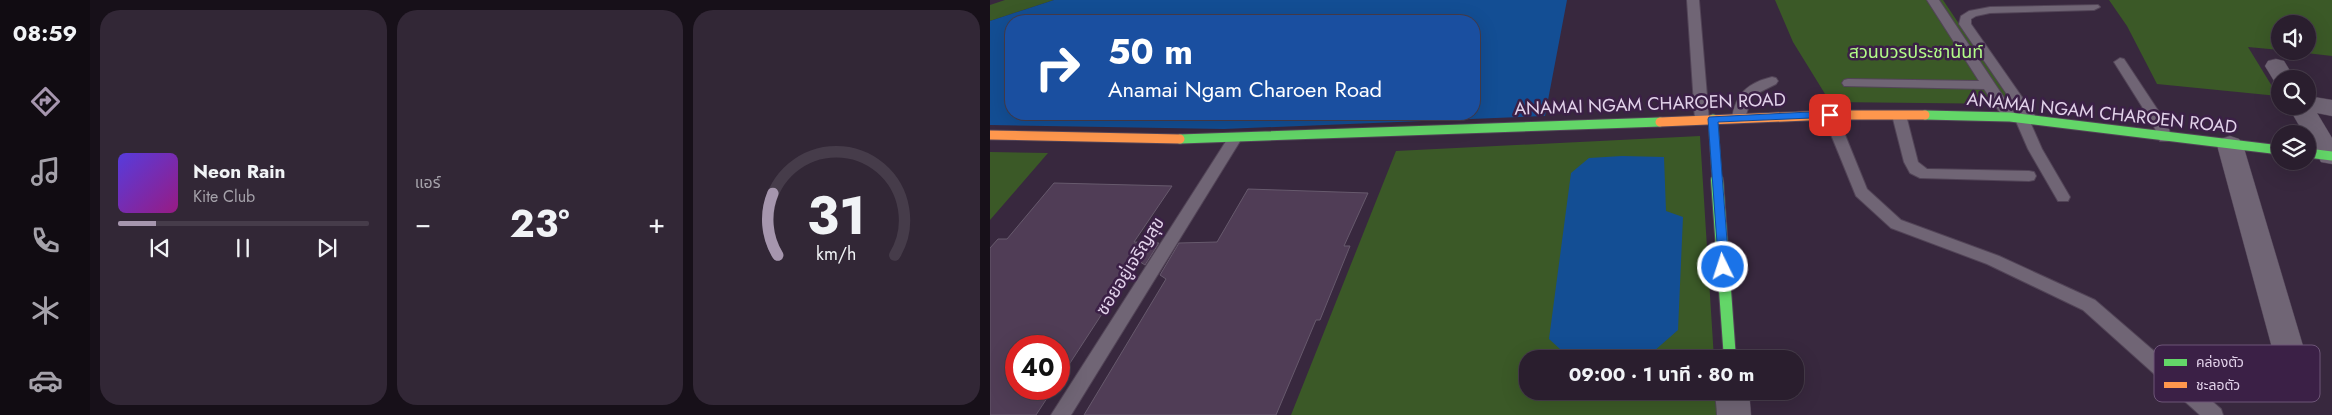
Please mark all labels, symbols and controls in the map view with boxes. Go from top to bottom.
map controls [2271,15,2316,170]
button: sound [2271,15,2316,60]
text: 08:59 [13,17,77,49]
text: 50 m [1108,27,1193,77]
icon: right [1025,35,1090,100]
park label: สวนบวรประชานันท์ [1849,39,1983,65]
button: search [2271,70,2316,115]
text: Anamai Ngam Charoen Road [1108,73,1382,105]
icon: directions [28,84,63,119]
street label: ANAMAI NGAM CHAROEN ROAD [1514,86,1786,122]
street label: ANAMAI NGAM CHAROEN ROAD [1966,86,2238,140]
pin [1809,94,1851,136]
icon: arrive [1816,101,1844,129]
button: layers [2271,125,2316,170]
icon: music [28,154,63,189]
text: Neon Rain [193,158,286,185]
text: แอร์ [415,171,441,194]
text: 31 [807,178,866,254]
text: Kite Club [193,185,255,208]
text: 23° [510,196,570,251]
text: − [415,203,431,244]
text: + [648,203,665,244]
street label: ซอยอยู่เจริญสุข [1089,212,1171,320]
icon: phone [28,223,63,258]
icon: previous [146,234,174,262]
icon: pause [229,234,257,262]
icon: next [313,234,341,262]
position arrow [1696,240,1748,292]
text: km/h [816,241,857,267]
icon: climate [28,293,63,328]
speed limit sign: 40 [1005,335,1070,400]
legend [2154,345,2320,402]
text: คล่องตัว [2196,352,2244,372]
text: 09:00 · 1 นาที · 80 m [1569,361,1754,388]
icon: car [28,363,63,398]
text: ชะลอตัว [2196,375,2240,395]

